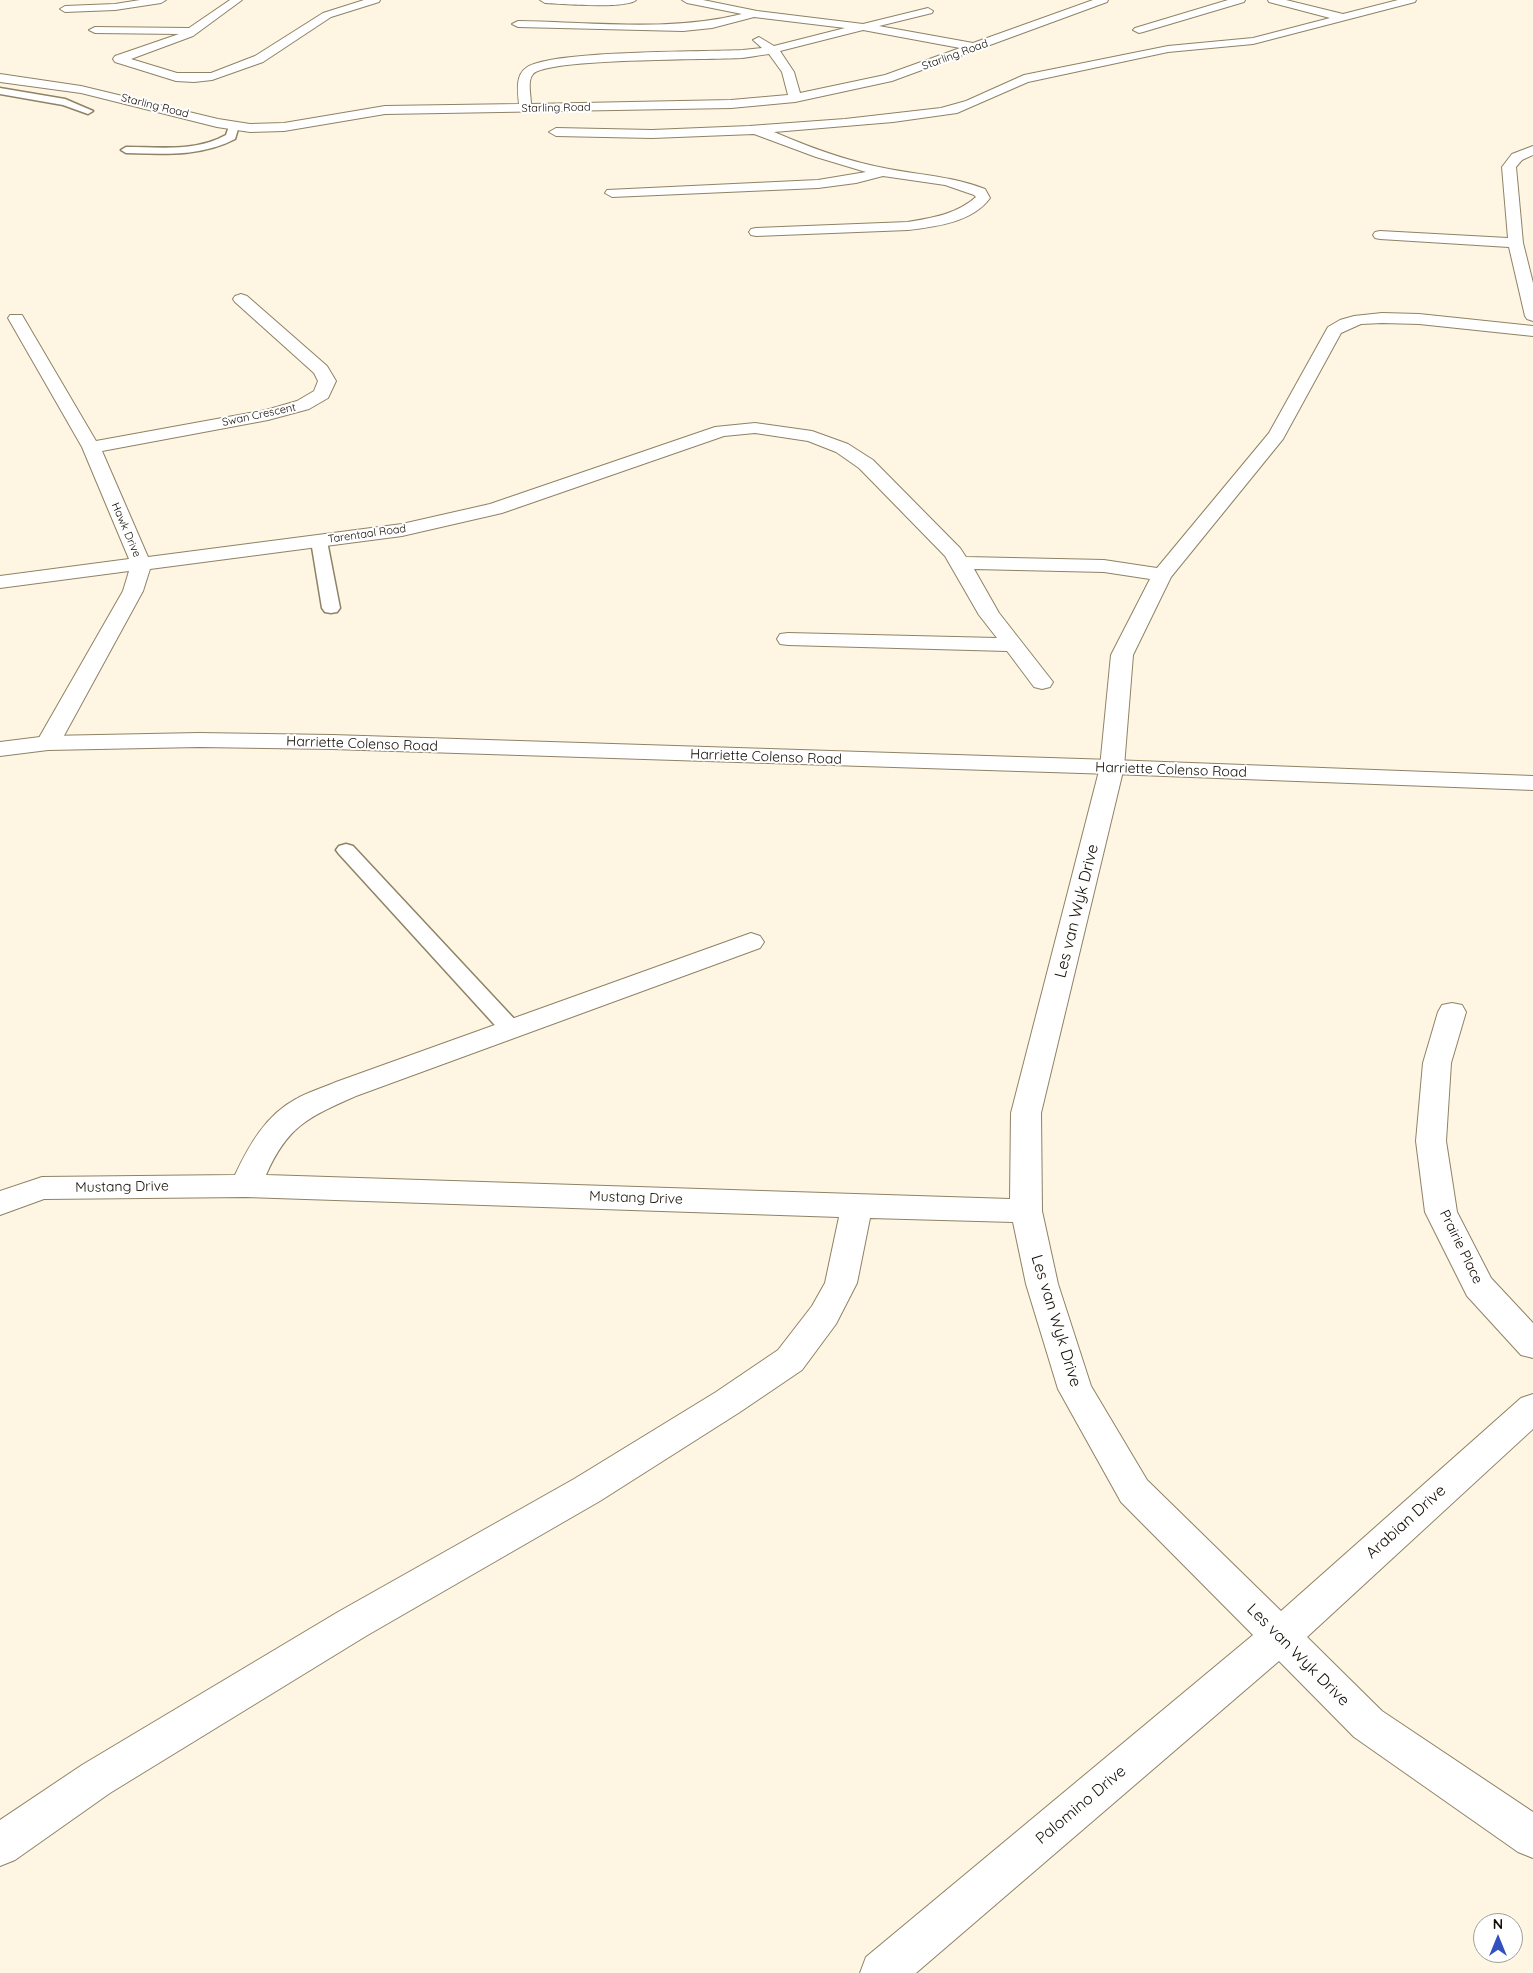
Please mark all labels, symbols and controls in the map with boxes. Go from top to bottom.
street label: Starling Road [920,37,990,73]
street label: Starling Road [120,91,190,121]
street label: Starling Road [521,101,591,115]
street label: Swan Crescent [221,401,297,429]
street label: Hawk Drive [109,501,143,559]
street label: Tarentaal Road [327,522,407,546]
street label: Harriette Colenso Road [286,733,438,755]
street label: Harriette Colenso Road [690,746,842,768]
street label: Harriette Colenso Road [1095,759,1247,781]
street label: Les van Wyk Drive [1051,842,1103,980]
street label: Mustang Drive [75,1178,169,1196]
street label: Mustang Drive [589,1188,683,1208]
street label: Prairie Place [1436,1207,1486,1287]
street label: Les van Wyk Drive [1027,1253,1085,1389]
street label: Arabian Drive [1362,1481,1450,1563]
street label: Les van Wyk Drive [1243,1600,1353,1710]
street label: Palomino Drive [1032,1762,1130,1848]
north arrow [1473,1913,1523,1963]
text: N [1493,1915,1503,1933]

